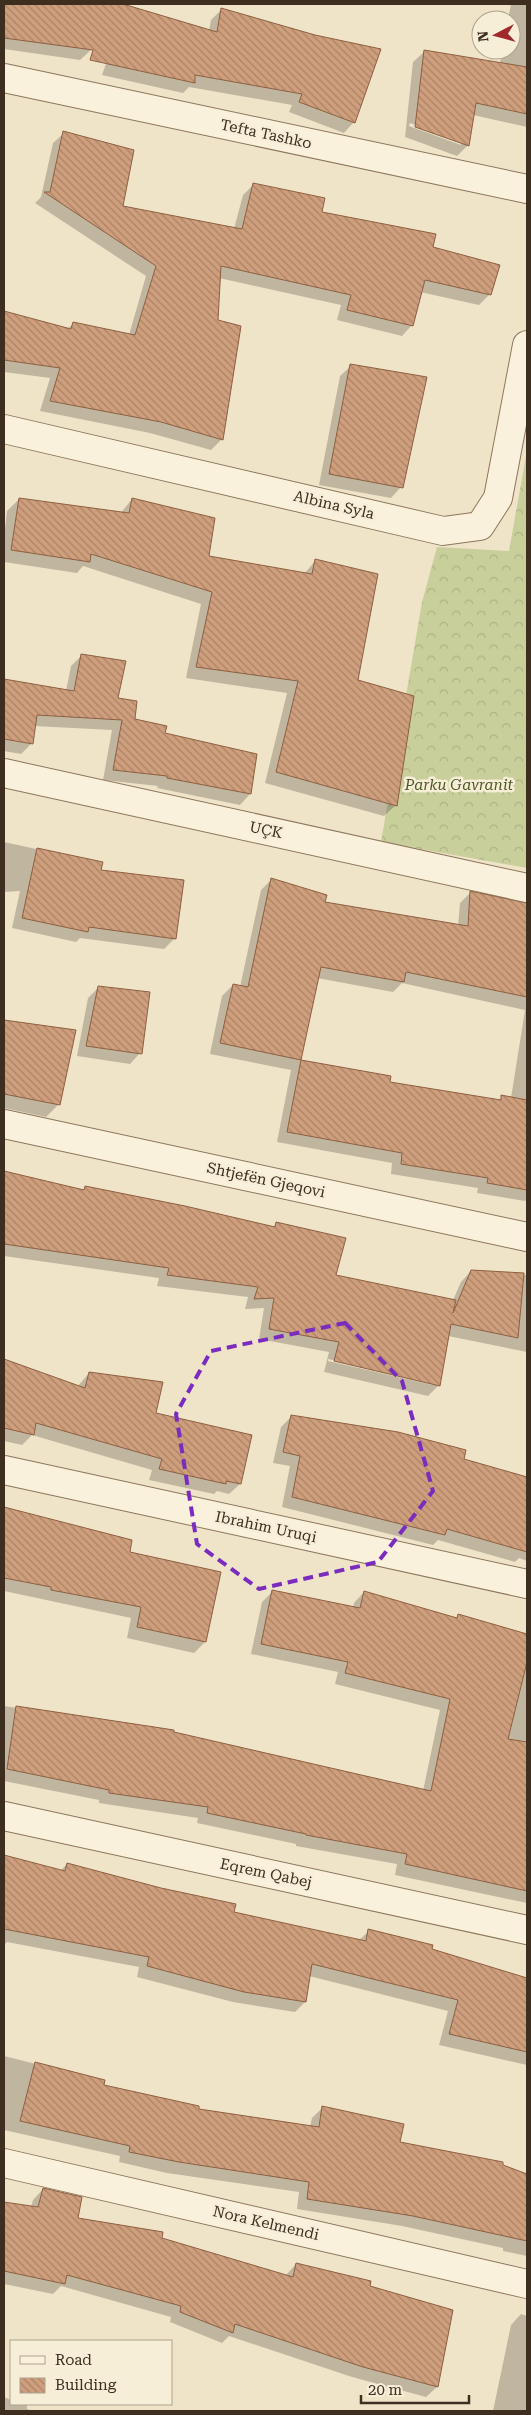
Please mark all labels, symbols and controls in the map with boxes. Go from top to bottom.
north arrow [471,10,521,60]
text: N [475,30,492,43]
street label: Tefta Tashko [219,116,313,152]
street label: Albina Syla [292,487,376,523]
park label: Parku Gavranit [404,776,514,794]
street label: UÇK [248,818,284,842]
street label: Shtjefën Gjeqovi [205,1159,327,1201]
street label: Ibrahim Uruqi [214,1507,318,1547]
street label: Eqrem Qabej [218,1854,314,1892]
street label: Nora Kelmendi [211,2202,321,2244]
legend [10,2340,172,2405]
text: Road [55,2351,92,2369]
scale bar [361,2372,468,2404]
text: Building [55,2376,117,2394]
text: 20 m [368,2381,403,2399]

